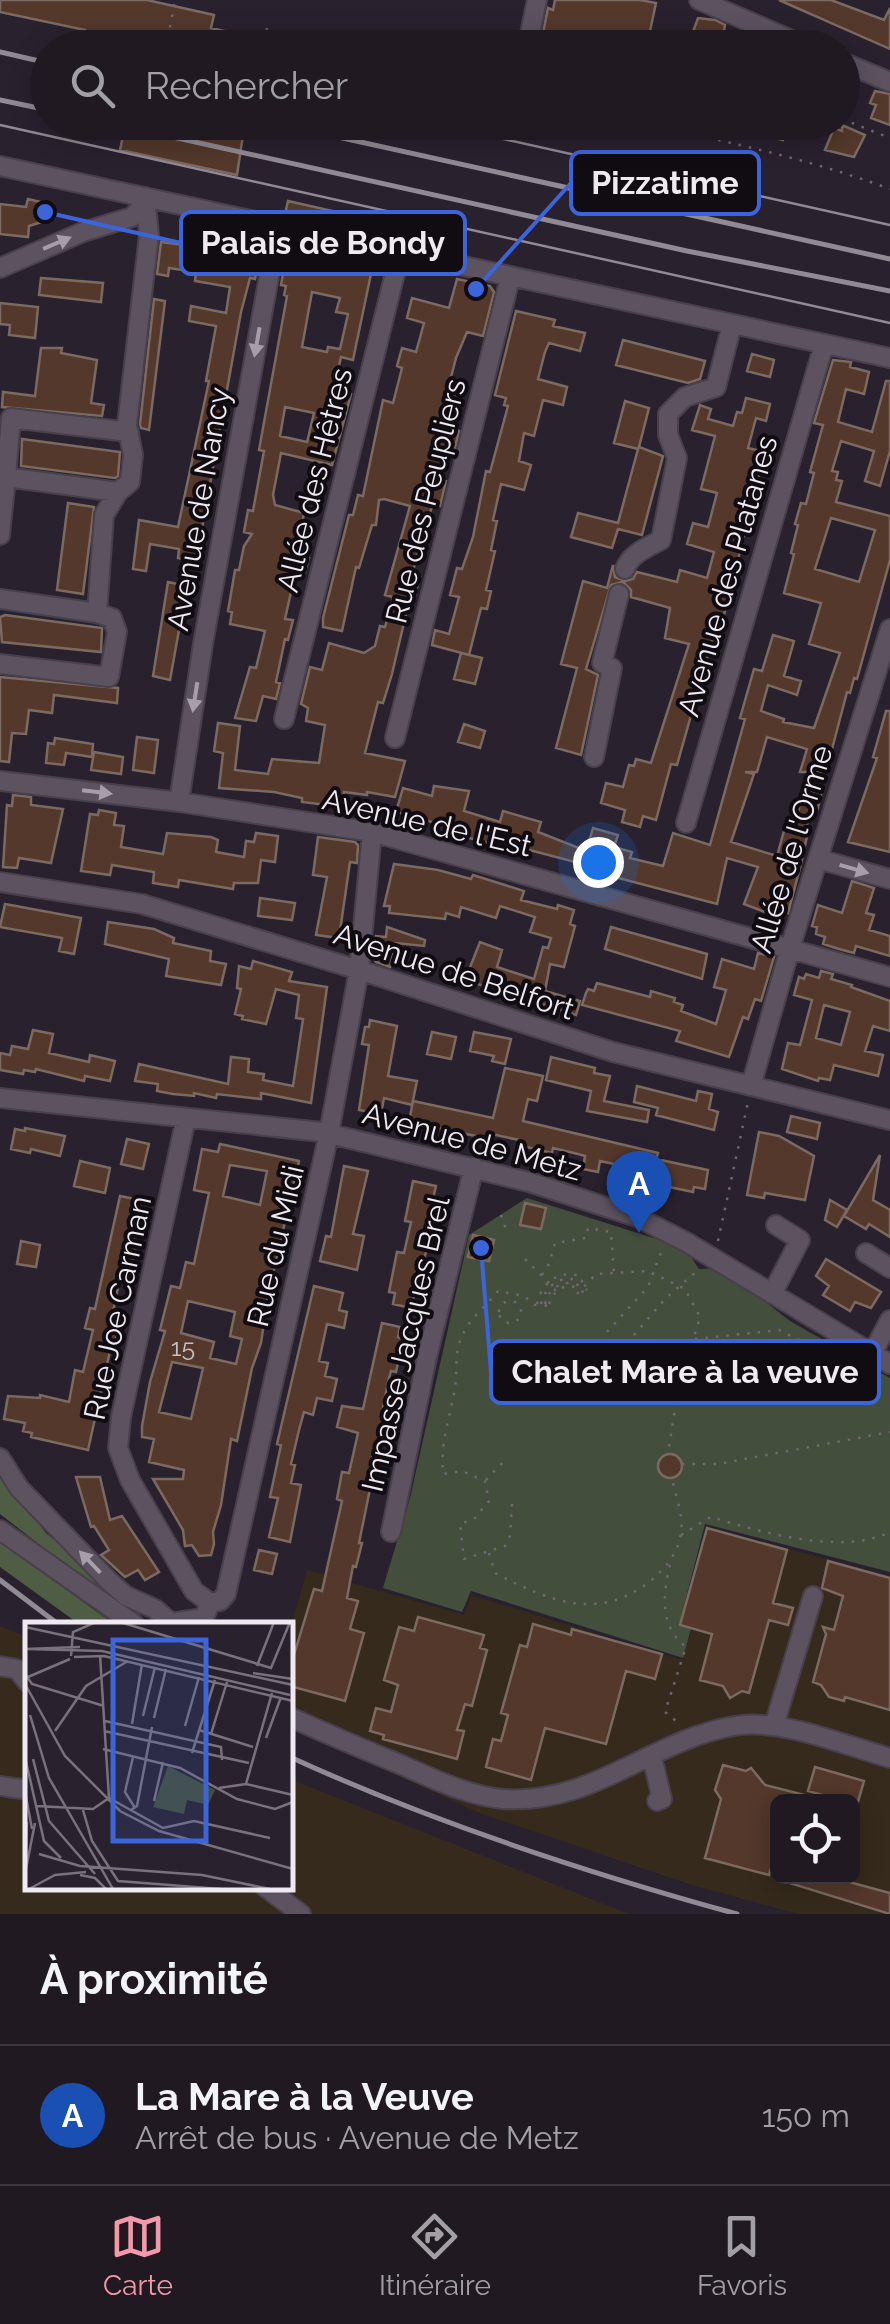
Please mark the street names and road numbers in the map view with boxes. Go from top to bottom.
street label: Allée des Hêtres [270,364,359,595]
street label: Rue des Peupliers [378,375,473,627]
street label: Avenue de Nancy [160,385,237,633]
street label: Avenue des Platanes [671,431,784,720]
street label: Allée de l'Orme [743,741,840,957]
street label: Avenue de l'Est [319,781,535,864]
street label: Avenue de Belfort [330,916,579,1027]
street label: Avenue de Metz [359,1095,585,1188]
street label: Rue du Midi [240,1162,311,1330]
street label: Impasse Jacques Brel [354,1192,457,1495]
street label: Rue Joe Carman [77,1193,158,1423]

